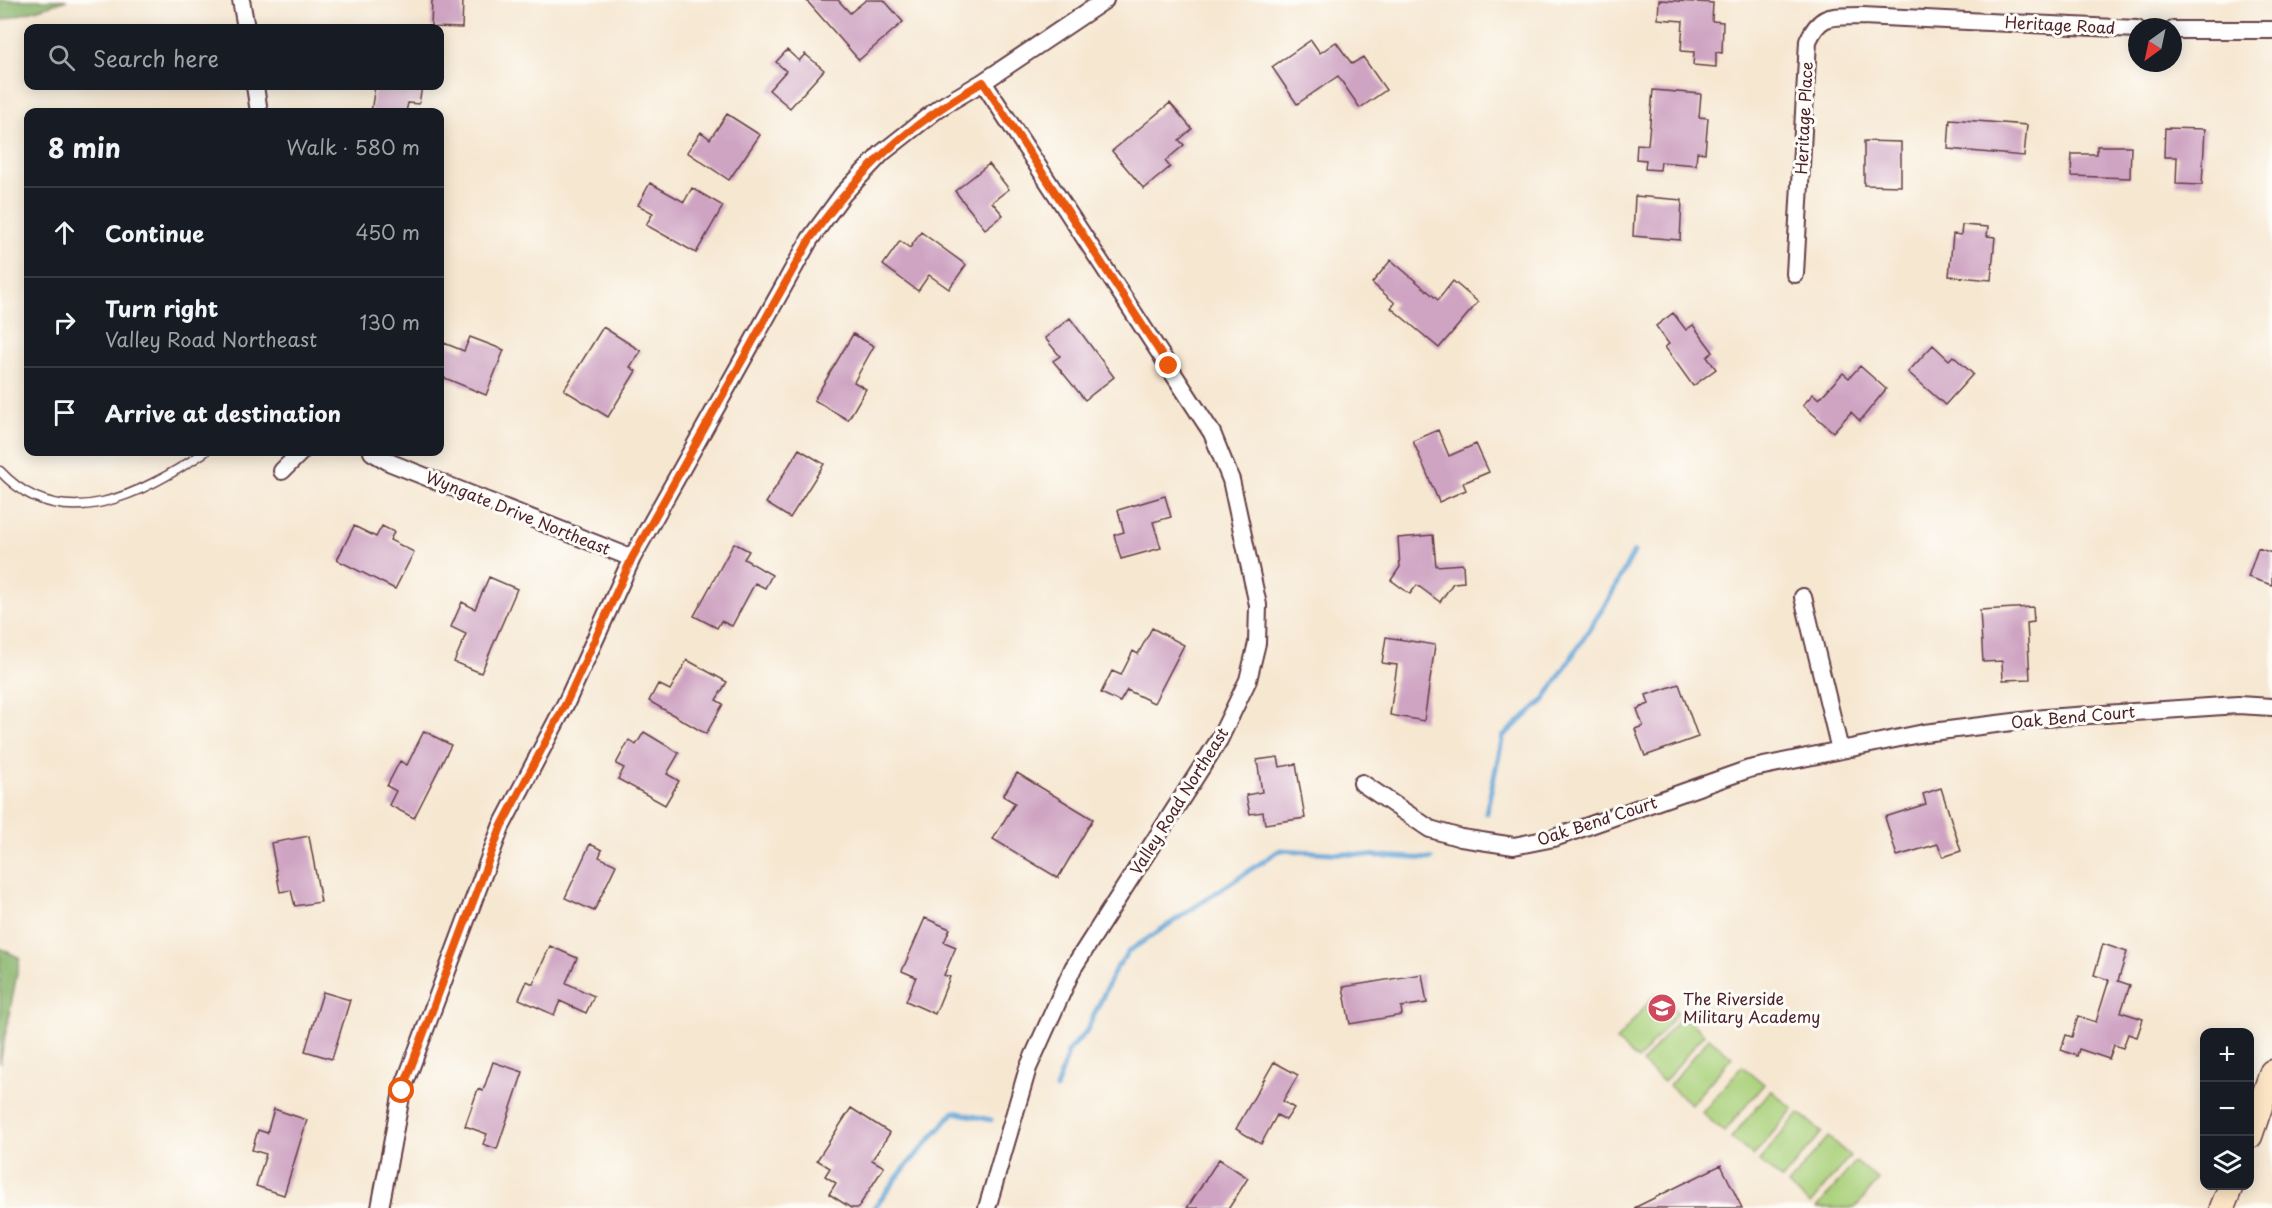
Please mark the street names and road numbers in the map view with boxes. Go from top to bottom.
street label: Heritage Road [2004,9,2116,39]
street label: Heritage Place [1788,61,1818,175]
street label: Wyngate Drive Northeast [422,464,614,560]
street label: Oak Bend Court [2010,699,2136,733]
street label: Valley Road Northeast [1123,722,1233,879]
street label: Oak Bend Court [1534,789,1660,851]

